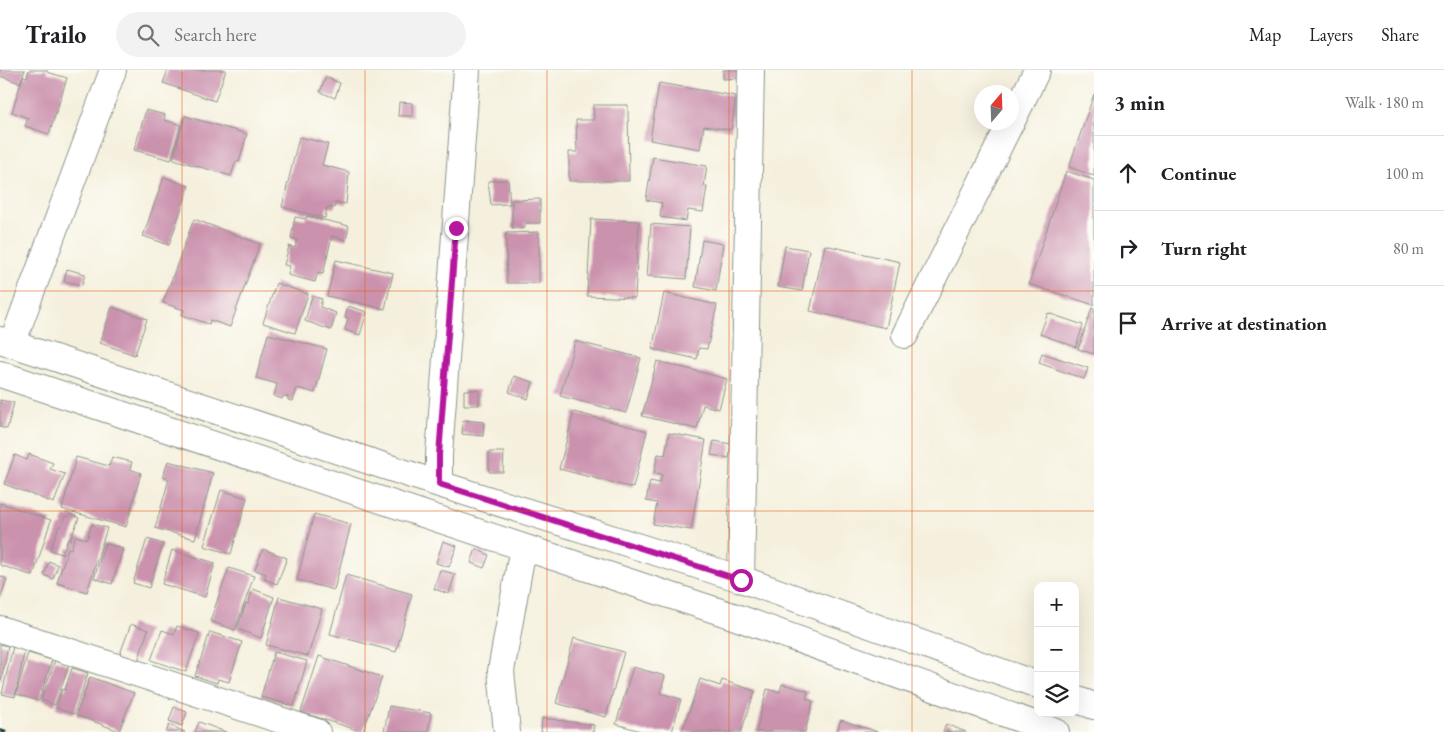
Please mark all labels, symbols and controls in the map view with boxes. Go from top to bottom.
search box [116,12,466,57]
text: Trailo [25,19,86,50]
icon: search [134,21,162,49]
text: Search here [174,22,257,47]
text: Map [1249,23,1281,46]
text: Layers [1309,23,1353,46]
text: Share [1381,23,1419,46]
north arrow [974,85,1019,130]
text: 3 min [1114,89,1165,116]
text: Walk · 180 m [1345,92,1424,113]
icon: ahead [1114,159,1142,187]
text: Continue [1161,161,1236,186]
text: 100 m [1385,163,1424,184]
route end [445,217,468,240]
icon: right [1114,234,1142,262]
text: Turn right [1161,236,1247,261]
text: 80 m [1393,238,1424,259]
icon: arrive [1114,309,1142,337]
text: Arrive at destination [1161,311,1327,336]
route start [730,569,753,592]
map controls [1034,582,1079,717]
button: + [1034,582,1079,627]
button: − [1034,627,1079,672]
button: layers [1034,672,1079,717]

